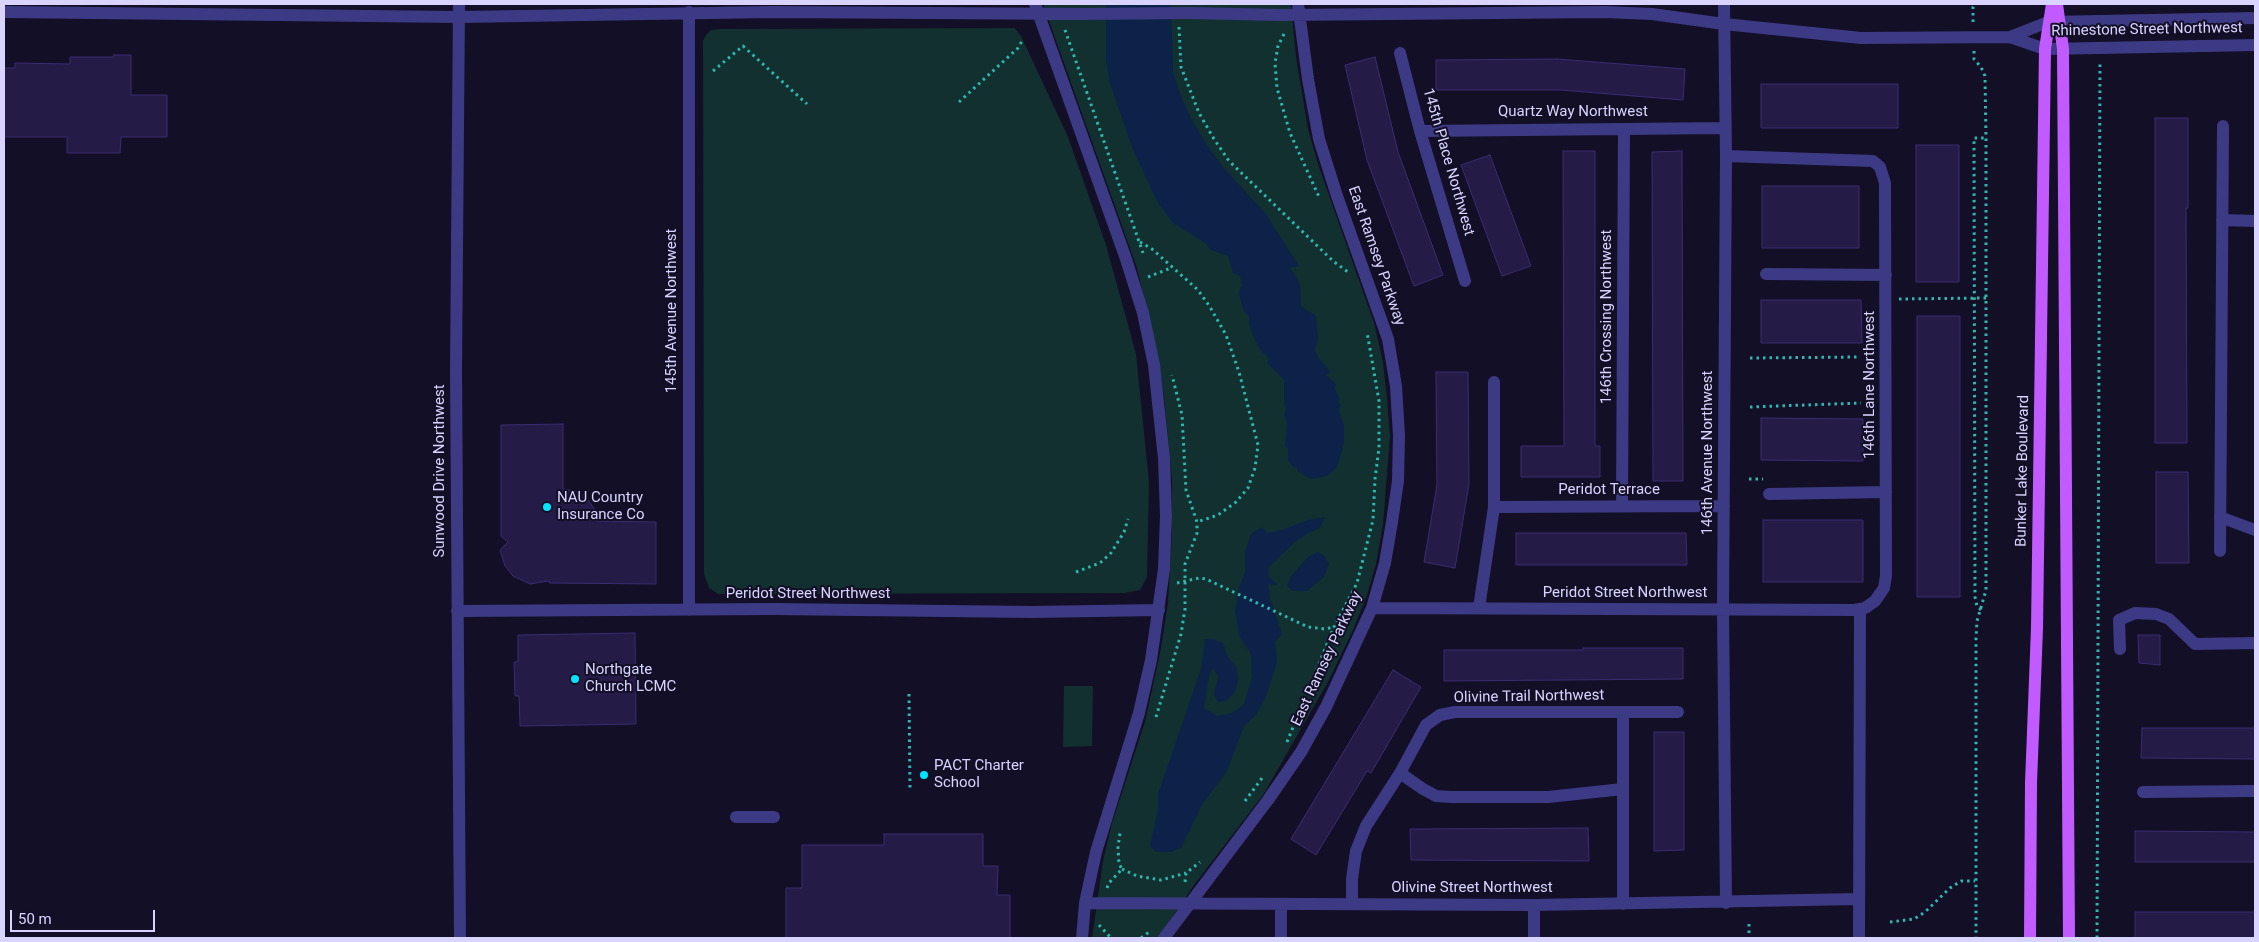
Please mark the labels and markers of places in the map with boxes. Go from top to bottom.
place label: NAU Country Insurance Co [557,489,644,524]
marker: NAU Country Insurance Co [541,501,553,513]
place label: Northgate Church LCMC [585,661,676,696]
marker: Northgate Church LCMC [569,673,581,685]
place label: PACT Charter School [934,757,1024,792]
marker: PACT Charter School [918,769,930,781]

